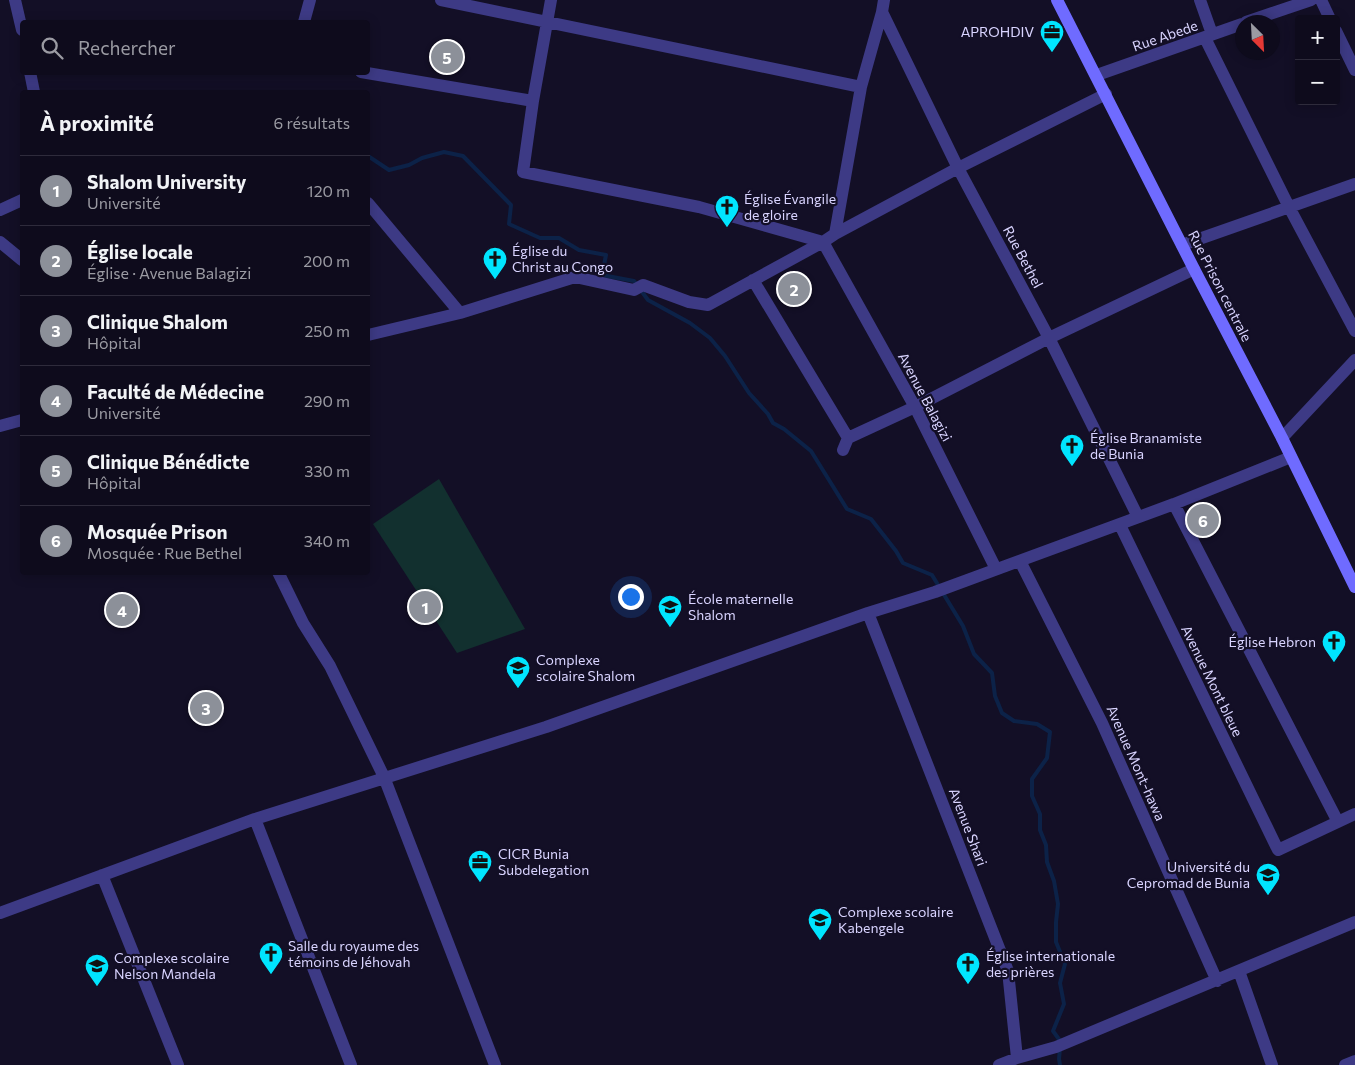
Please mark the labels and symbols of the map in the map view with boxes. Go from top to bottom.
north arrow [1235,15,1280,60]
street label: Rue Abede [1130,16,1200,55]
office icon: APROHDIV [1039,19,1065,53]
place label: APROHDIV [961,23,1034,40]
pin: 5 [431,38,463,76]
place label: Église Évangile de gloire [744,190,836,223]
church icon: Église Évangile de gloire [714,194,740,228]
street label: Rue Bethel [1000,223,1047,291]
street label: Rue Prison centrale [1185,227,1256,344]
place label: Église du Christ au Congo [512,242,613,275]
church icon: Église du Christ au Congo [482,246,508,280]
pin: 2 [778,270,810,308]
street label: Avenue Balagizi [895,349,956,444]
place label: Église Branamiste de Bunia [1090,429,1202,462]
church icon: Église Branamiste de Bunia [1059,433,1085,467]
pin: 6 [1187,501,1219,539]
your location [618,584,644,610]
pin: 1 [409,588,441,626]
place label: École maternelle Shalom [688,590,793,623]
pin: 4 [106,591,138,629]
school or university icon: École maternelle Shalom [657,594,683,628]
street label: Avenue Mont bleue [1178,622,1247,739]
church icon: Église Hebron [1321,629,1347,663]
place label: Église Hebron [1229,633,1316,650]
place label: Complexe scolaire Shalom [536,651,635,684]
school or university icon: Complexe scolaire Shalom [505,655,531,689]
pin: 3 [190,689,222,727]
street label: Avenue Mont-hawa [1103,703,1170,823]
street label: Avenue Shari [946,785,991,868]
place label: CICR Bunia Subdelegation [498,845,589,878]
office icon: CICR Bunia Subdelegation [467,849,493,883]
place label: Université du Cepromad de Bunia [1127,858,1250,891]
school or university icon: Université du Cepromad de Bunia [1255,862,1281,896]
place label: Complexe scolaire Kabengele [838,903,953,936]
school or university icon: Complexe scolaire Kabengele [807,907,833,941]
place label: Salle du royaume des témoins de Jéhovah [288,937,419,970]
church icon: Salle du royaume des témoins de Jéhovah [258,941,284,975]
place label: Église internationale des prières [986,947,1115,980]
place label: Complexe scolaire Nelson Mandela [114,949,229,982]
church icon: Église internationale des prières [955,951,981,985]
school or university icon: Complexe scolaire Nelson Mandela [84,953,110,987]

